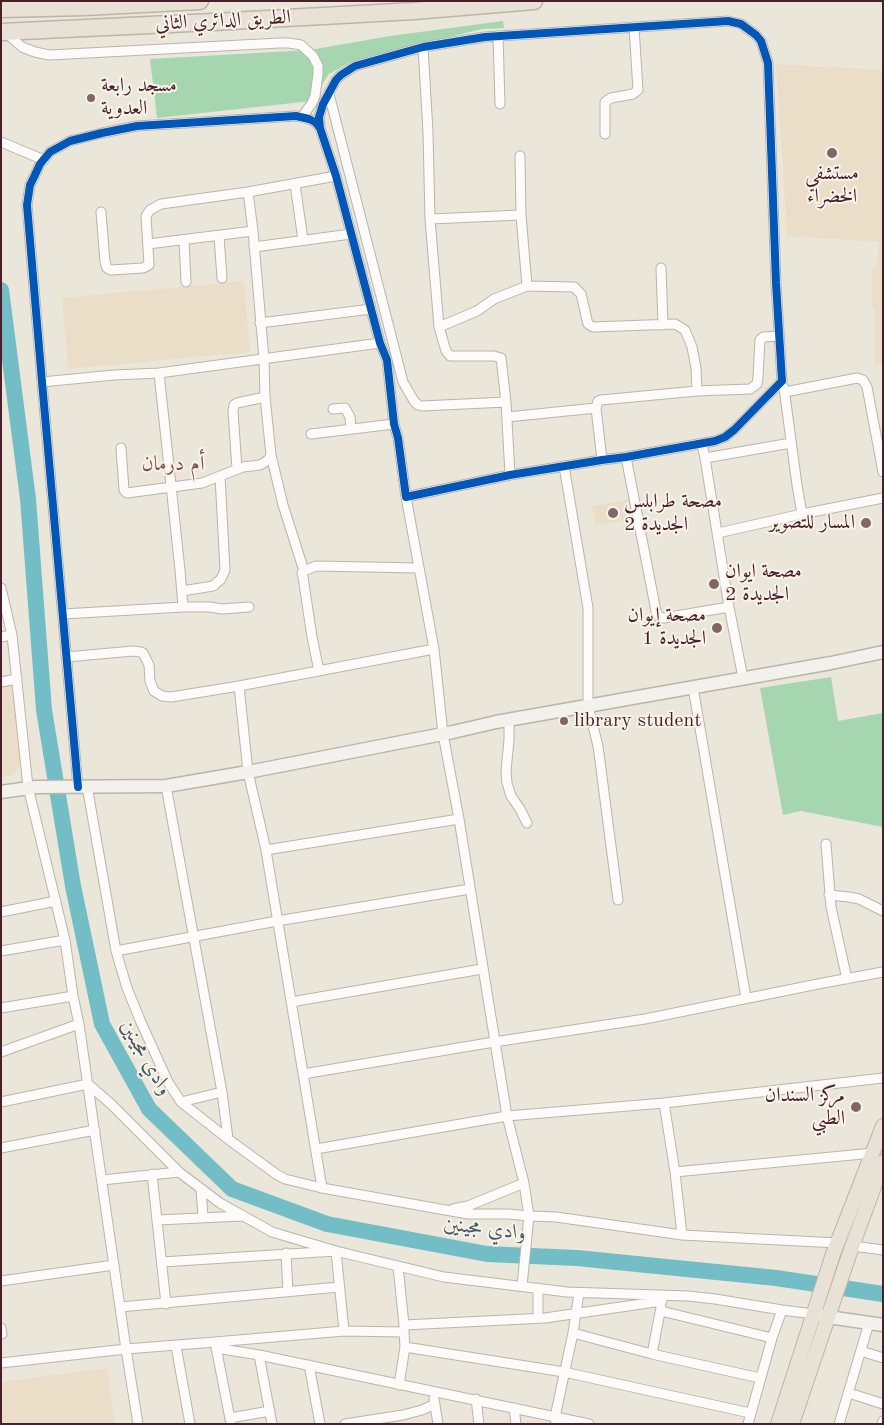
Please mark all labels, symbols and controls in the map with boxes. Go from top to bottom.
street label: الطريق الدائري الثاني [155,5,291,37]
place label: مسجد رابعة العدوية [101,74,177,121]
marker: مسجد رابعة العدوية [85,92,97,104]
marker: مستشفي الخضراء [825,146,839,160]
place label: مستشفي الخضراء [805,162,859,209]
district label: أم درمان [141,451,205,477]
place label: مصحة طرابلس الجديدة 2 [624,490,722,537]
marker: مصحة طرابلس الجديدة 2 [606,506,620,520]
place label: المسار للتصوير [769,511,855,535]
marker: المسار للتصوير [859,516,873,530]
place label: مصحة ايوان الجديدة 2 [725,560,802,607]
marker: مصحة ايوان الجديدة 2 [707,577,721,591]
place label: مصحة إيوان الجديدة 1 [627,604,706,651]
marker: مصحة إيوان الجديدة 1 [710,621,724,635]
place label: library student [574,709,701,733]
marker: library student [558,715,570,727]
water label: وادي مجينين [114,1016,178,1100]
place label: مركز السندان الطبي [765,1084,845,1131]
marker: مركز السندان الطبي [849,1100,863,1114]
water label: وادي مجينين [442,1211,528,1247]

